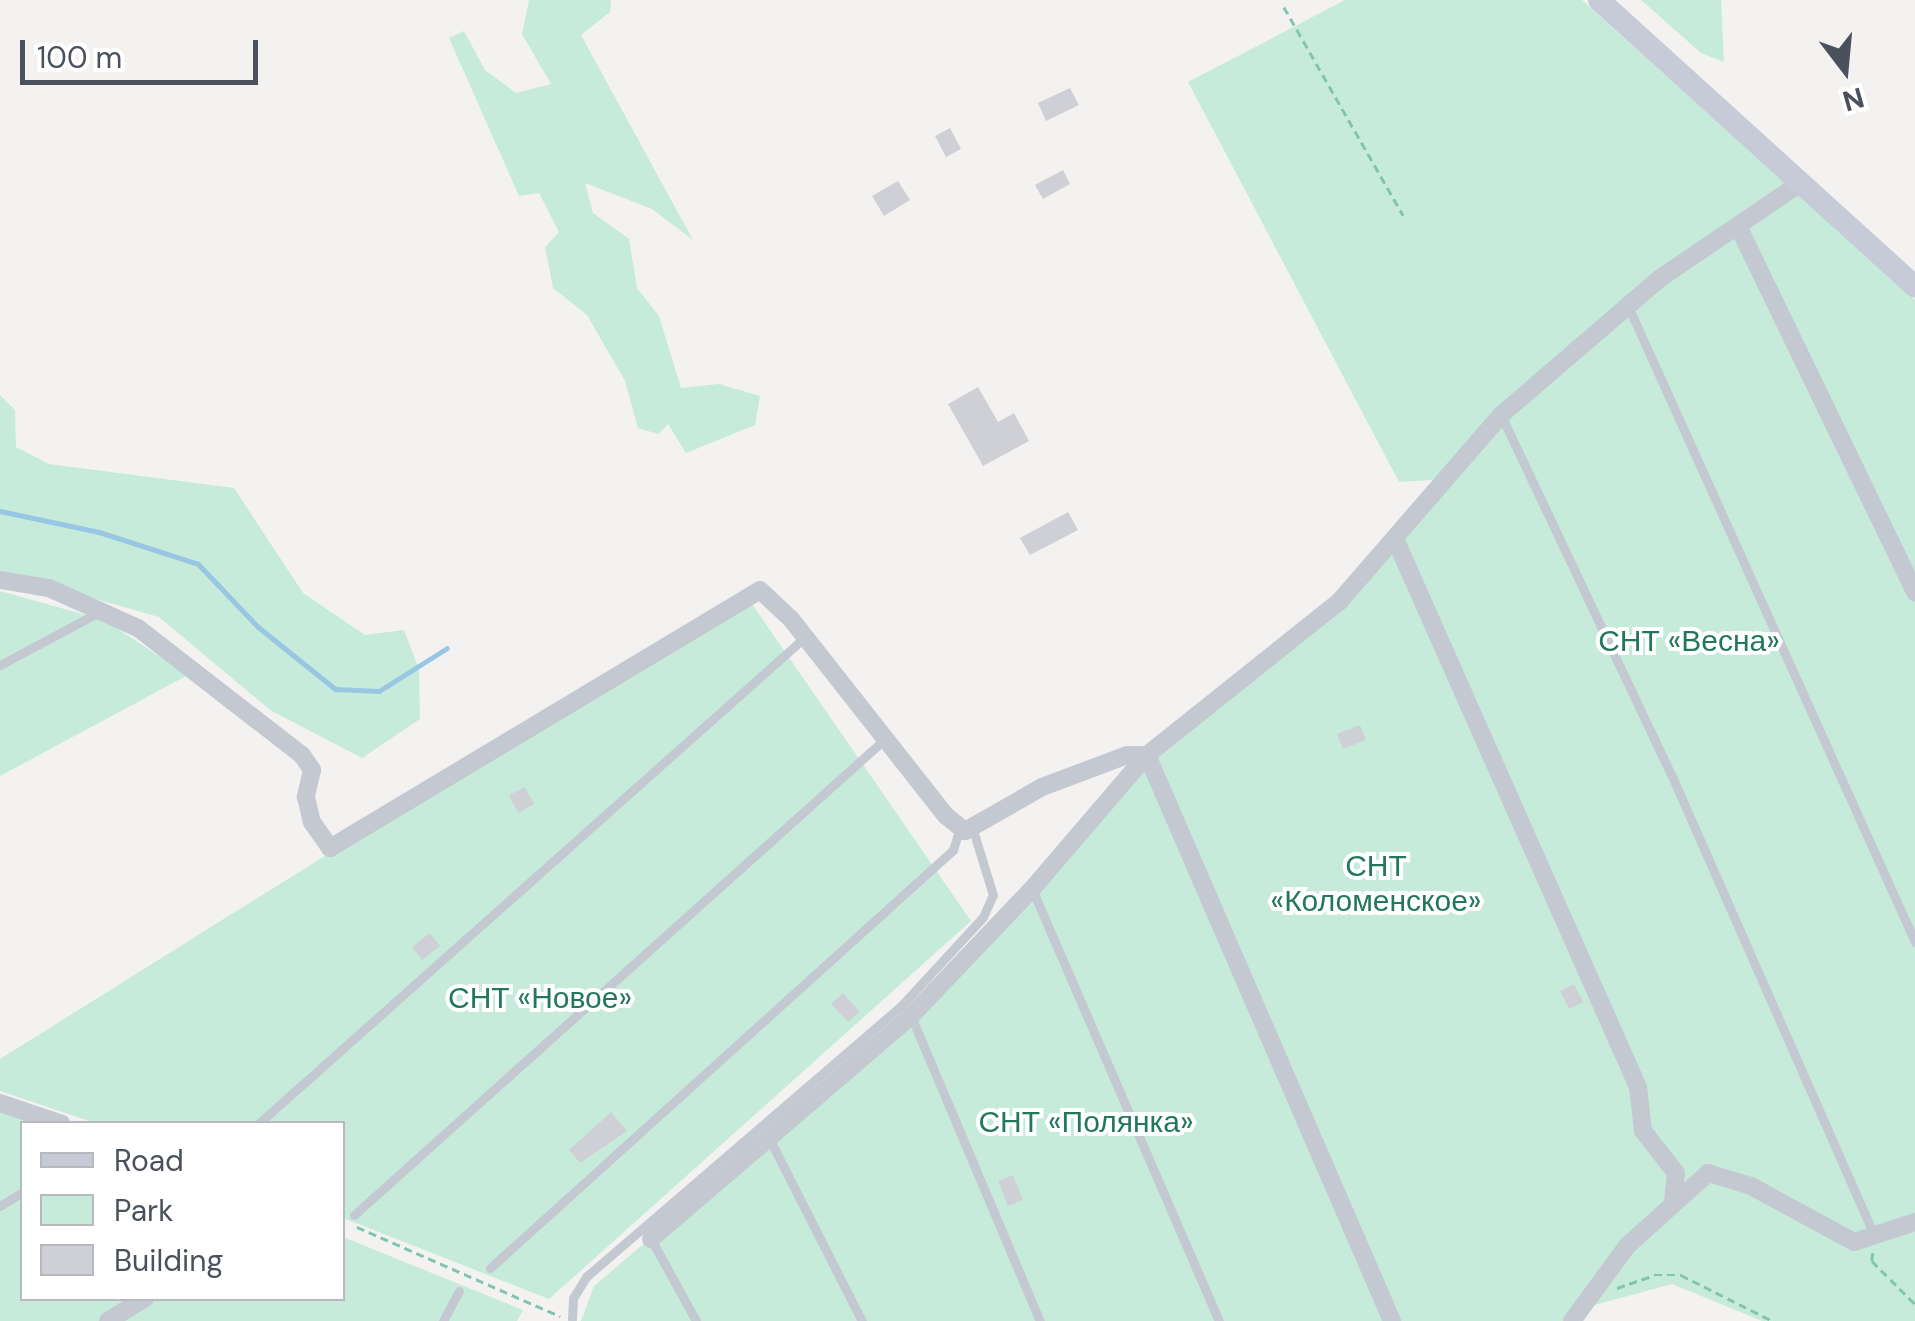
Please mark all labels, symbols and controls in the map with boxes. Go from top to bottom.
scale bar [25,20,262,82]
north arrow [1795,20,1895,120]
text: 100 m [37,38,122,77]
text: N [1838,79,1868,120]
park label: СНТ «Весна» [1598,623,1780,659]
park label: СНТ «Коломенское» [1271,848,1481,918]
park label: СНТ «Новое» [448,980,632,1016]
park label: СНТ «Полянка» [978,1104,1194,1140]
legend [20,1121,345,1301]
text: Road [114,1141,184,1180]
text: Park [114,1191,173,1230]
text: Building [114,1241,223,1280]

